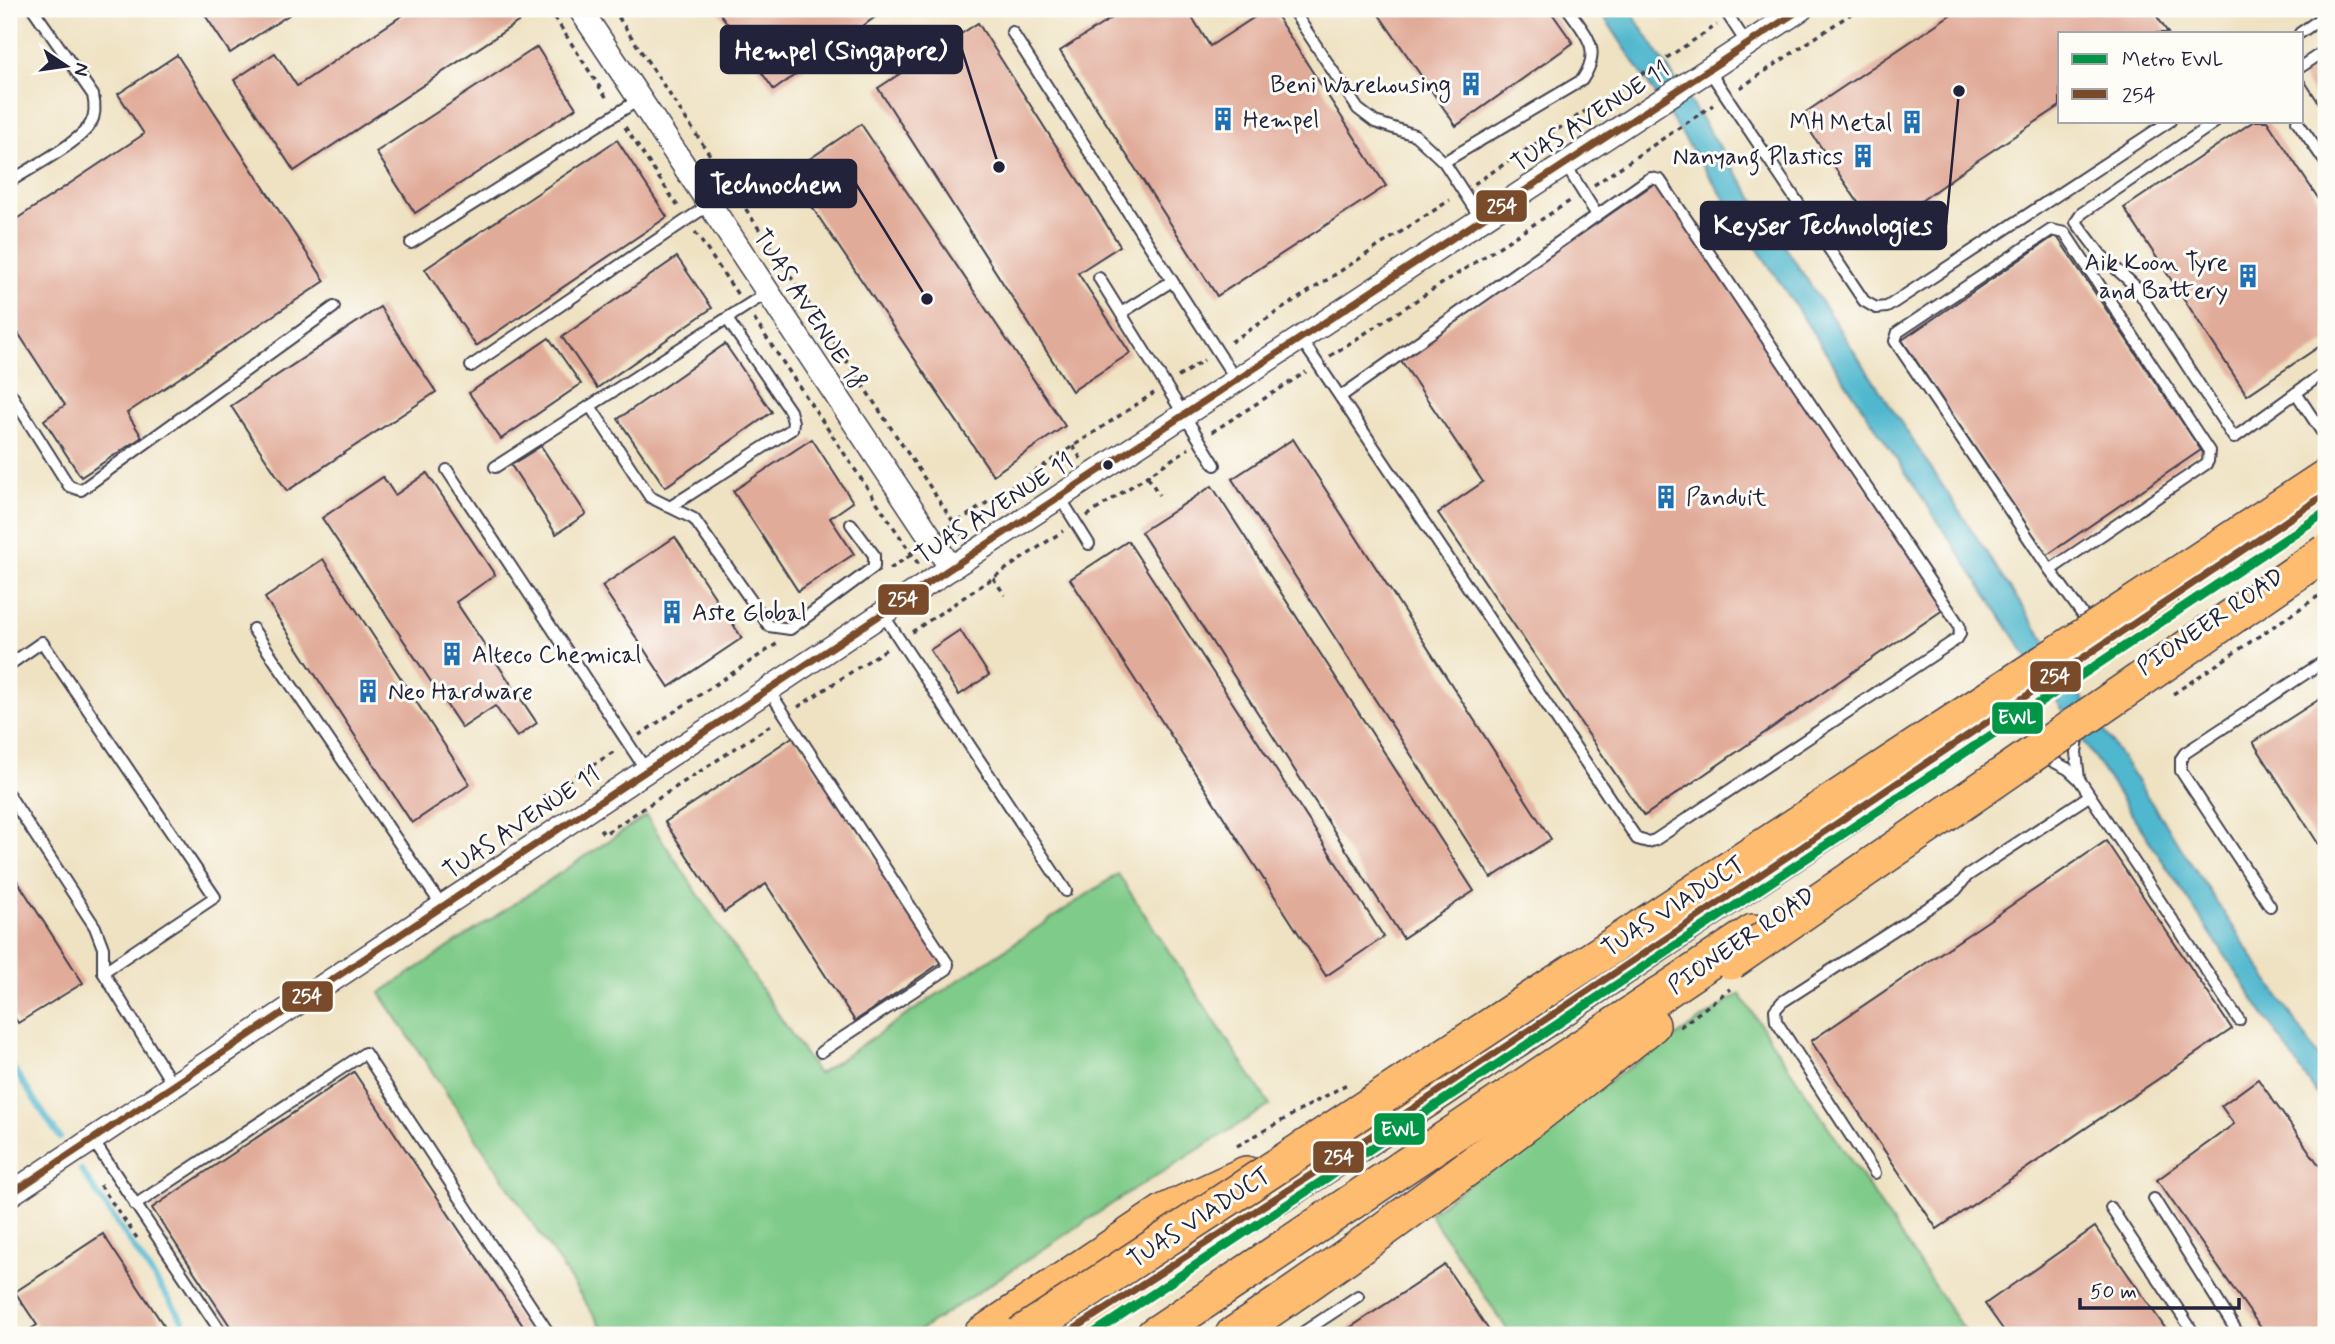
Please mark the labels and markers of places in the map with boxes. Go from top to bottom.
callout: Hempel (Singapore) [721,26,962,73]
place label: Beni Warehousing [1270,70,1451,103]
building icon: Beni Warehousing [1457,70,1485,98]
building icon: Hempel [1209,105,1237,133]
place label: Hempel [1243,105,1319,136]
place label: MH Metal [1790,108,1892,139]
building icon: MH Metal [1898,108,1926,136]
place label: Nanyang Plastics [1673,142,1843,176]
building icon: Nanyang Plastics [1849,142,1877,170]
callout: Technochem [696,160,856,207]
callout: Keyser Technologies [1701,202,1946,249]
place label: Aik Koon Tyre and Battery [2085,248,2228,307]
building icon: Aik Koon Tyre and Battery [2234,262,2262,290]
unlabelled marker [1101,458,1115,472]
building icon: Panduit [1652,483,1680,511]
place label: Panduit [1686,483,1767,514]
building icon: Aste Global [658,598,686,626]
place label: Aste Global [692,598,807,629]
building icon: Alteco Chemical [438,640,466,668]
place label: Alteco Chemical [472,640,642,671]
building icon: Neo Hardware [354,677,382,705]
place label: Neo Hardware [388,677,533,708]

